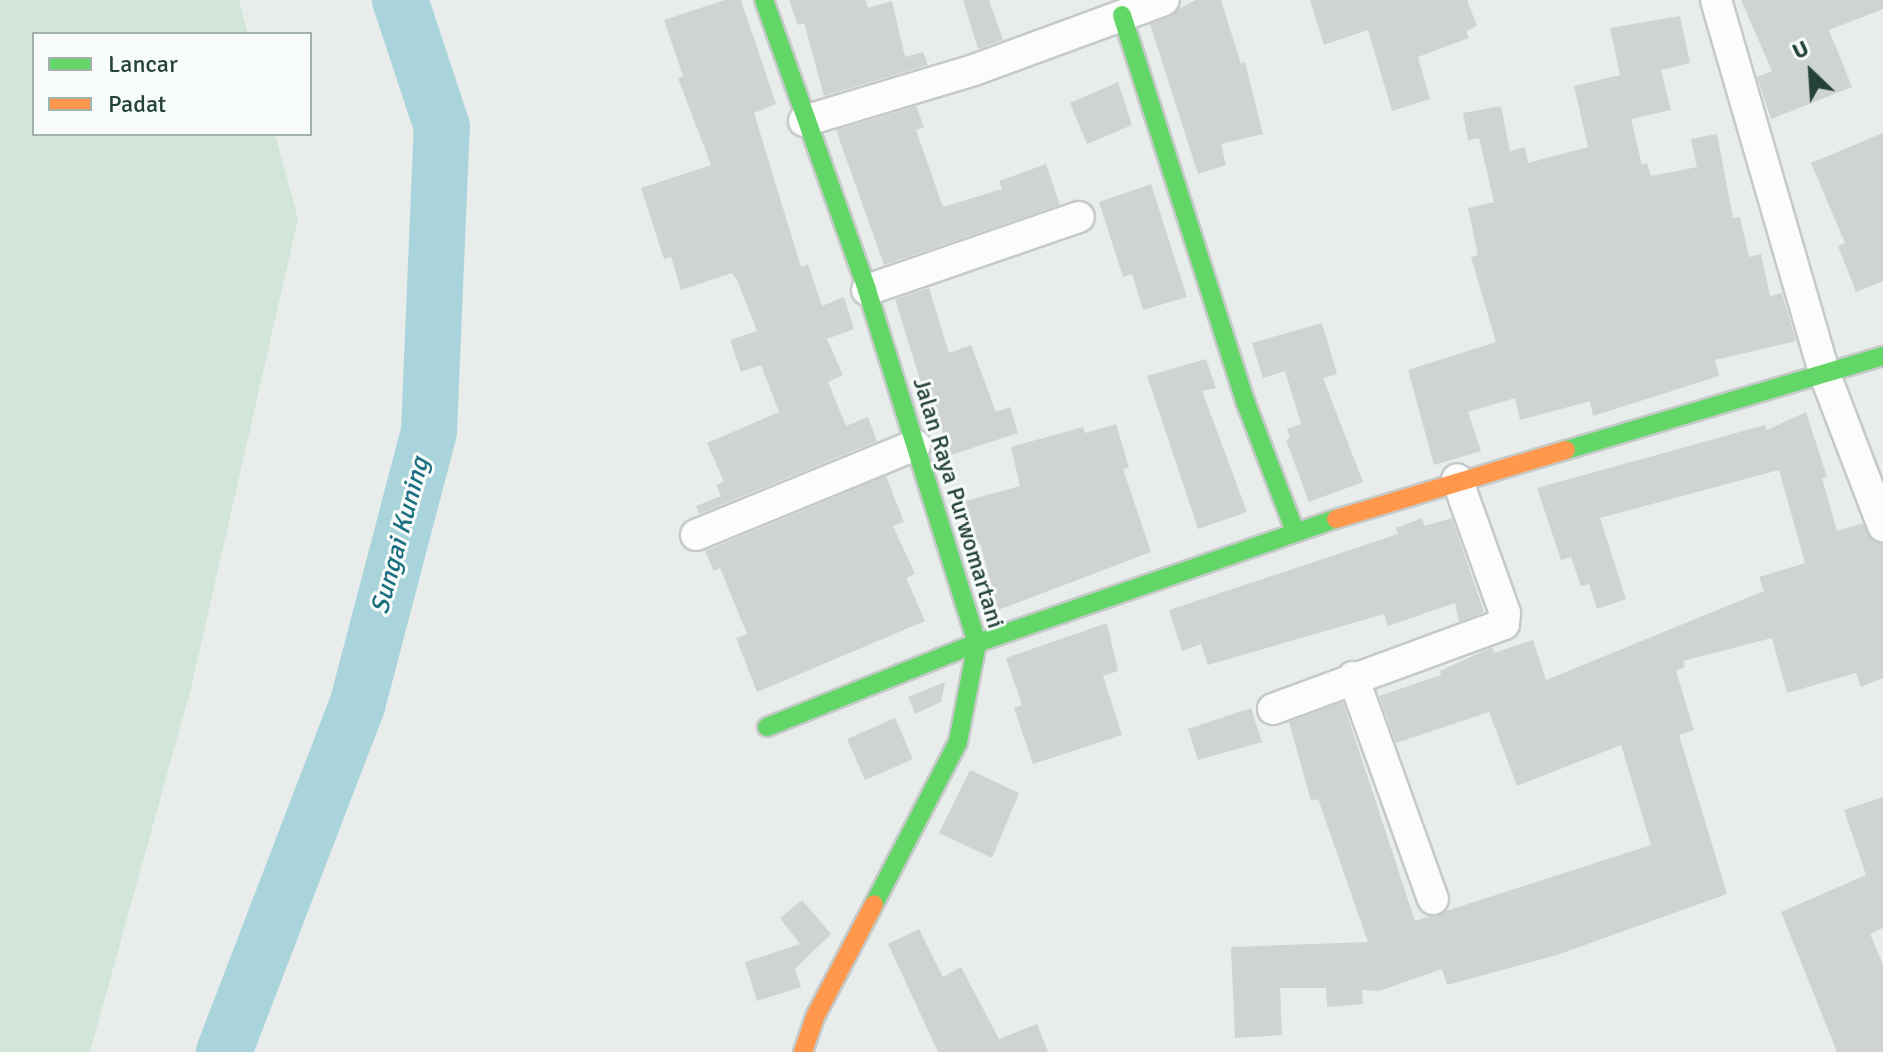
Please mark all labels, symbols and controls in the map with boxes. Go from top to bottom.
legend [32,32,312,136]
north arrow [1771,32,1851,112]
text: U [1788,34,1813,65]
text: Lancar [108,49,178,79]
text: Padat [108,89,166,119]
street label: Jalan Raya Purwomartani [906,374,1010,632]
water label: Sungai Kuning [365,454,437,618]

